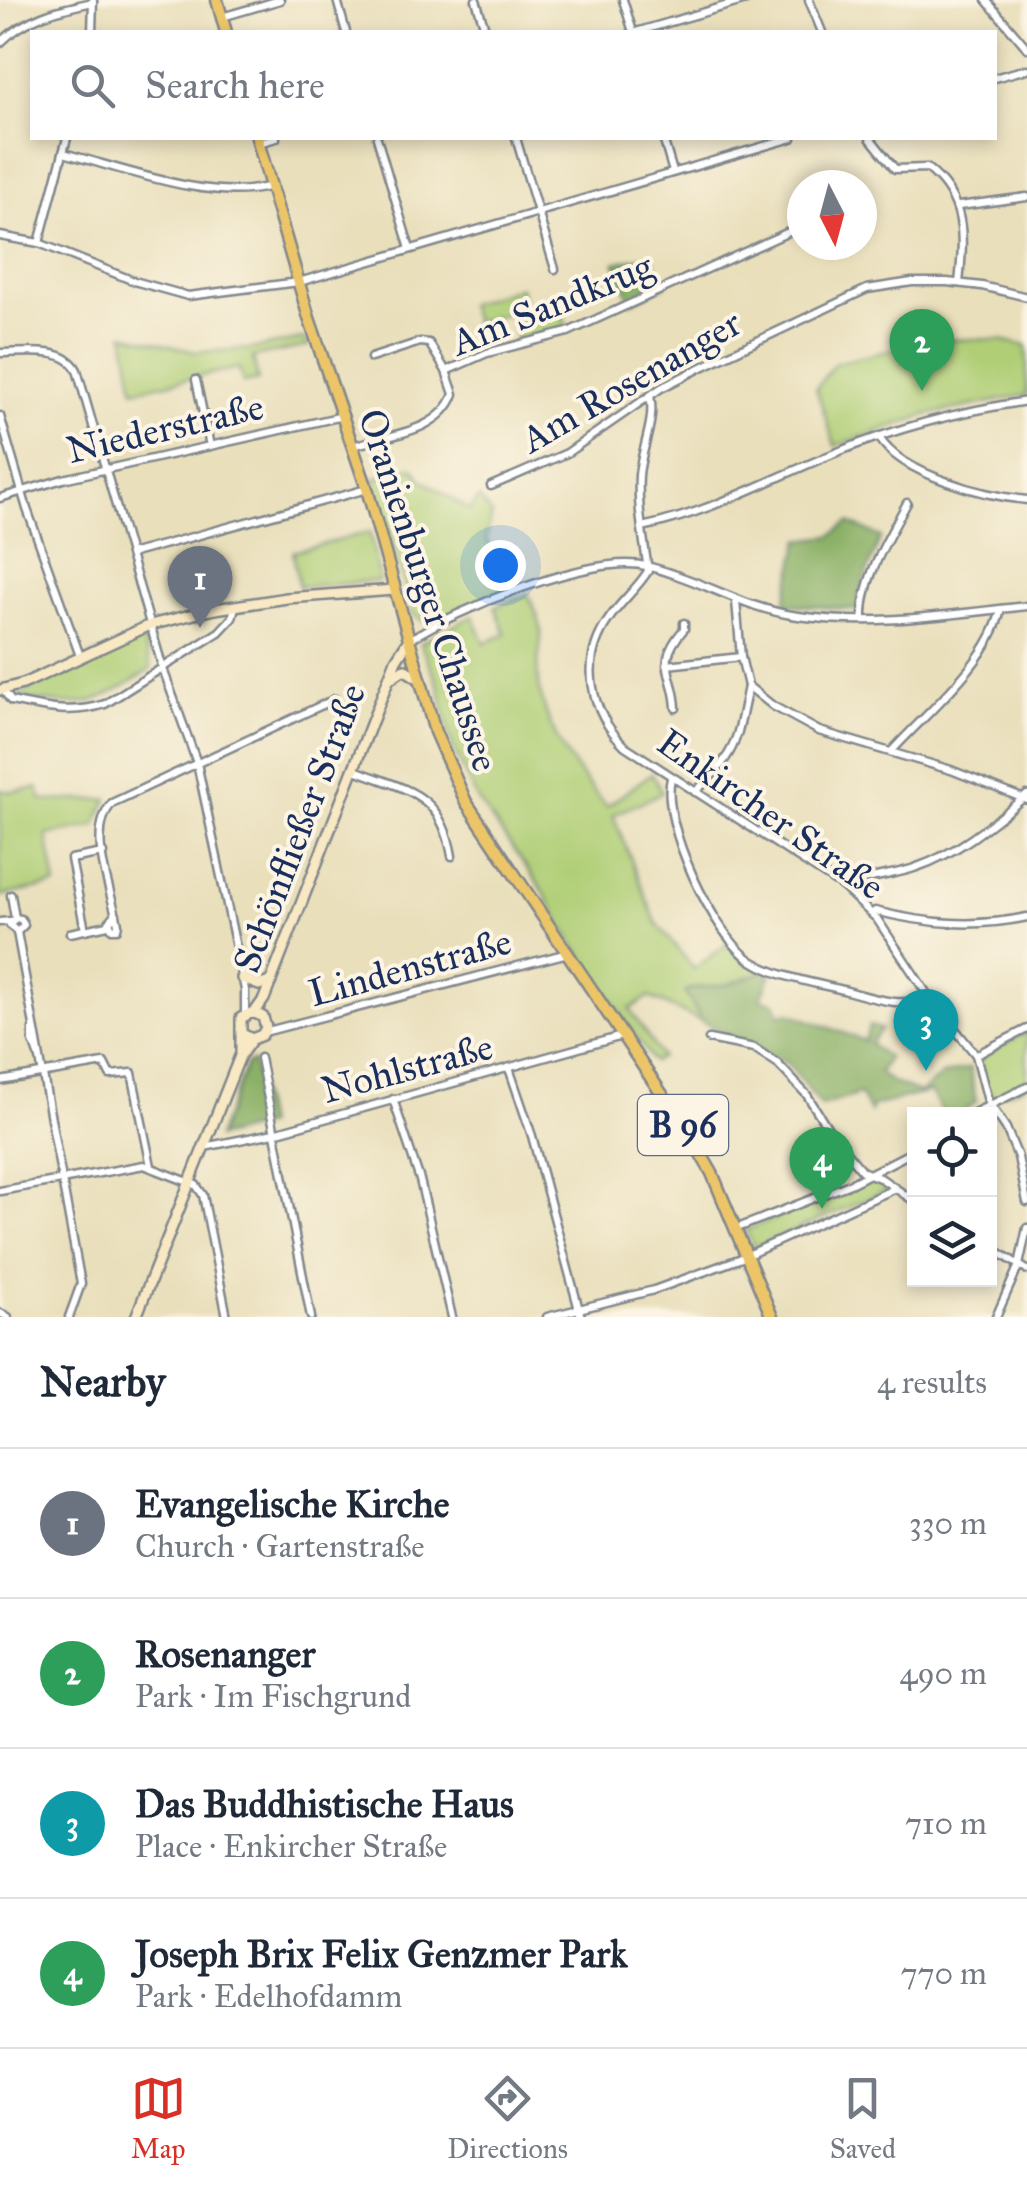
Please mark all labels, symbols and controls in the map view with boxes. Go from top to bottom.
search box [30,30,997,140]
icon: search [65,58,120,113]
text: Search here [145,62,325,108]
north arrow [787,170,877,260]
street label: Am Sandkrug [443,243,660,366]
street label: Am Rosenanger [511,299,750,463]
pin: 2 [890,308,954,391]
street label: Niederstraße [62,383,268,473]
street label: Oranienburger Chaussee [349,403,509,777]
your location [475,540,526,591]
pin: 1 [168,546,232,628]
street label: Schönfließer Straße [223,677,375,979]
street label: Enkircher Straße [649,719,893,909]
street label: Lindenstraße [304,918,516,1016]
pin: 3 [894,988,958,1071]
street label: Nohlstraße [316,1023,498,1113]
road number: B 96 [638,1095,728,1155]
map controls [907,1107,997,1287]
button: locate [907,1107,997,1197]
pin: 4 [790,1126,854,1209]
button: layers [907,1197,997,1287]
text: Nearby [40,1356,165,1408]
text: 4 results [877,1363,987,1402]
text: Evangelische Kirche [135,1481,450,1527]
text: 1 [66,1504,79,1543]
text: 330 m [909,1504,987,1543]
text: Church · Gartenstraße [135,1527,425,1566]
text: Rosenanger [135,1631,316,1677]
text: 2 [65,1654,80,1693]
text: 490 m [900,1654,987,1693]
text: Park · Im Fischgrund [135,1677,411,1716]
text: Das Buddhistische Haus [135,1781,514,1827]
text: 3 [66,1804,79,1843]
text: 710 m [905,1804,987,1843]
text: Place · Enkircher Straße [135,1827,447,1866]
text: Joseph Brix Felix Genzmer Park [135,1931,628,1977]
text: 4 [64,1954,81,1993]
text: 770 m [900,1954,987,1993]
text: Park · Edelhofdamm [135,1977,402,2016]
tab: Map [131,2071,186,2166]
tab: Directions [447,2071,568,2166]
tab: Saved [830,2071,896,2166]

